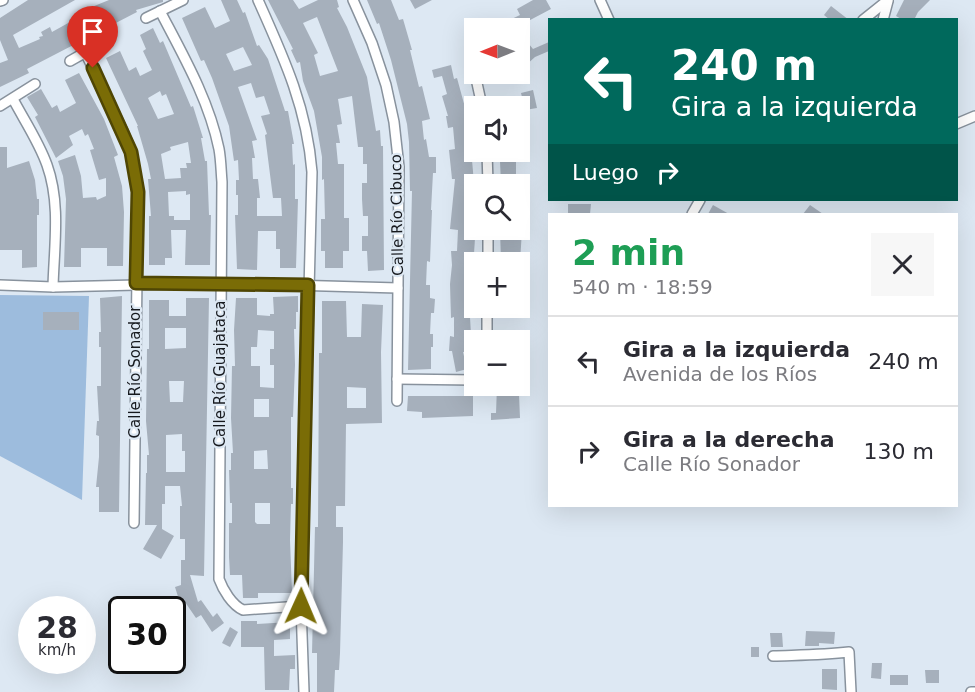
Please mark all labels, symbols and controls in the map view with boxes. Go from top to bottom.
pin [67,6,118,68]
icon: arrive [76,15,109,48]
north arrow [464,18,530,84]
map controls [464,18,530,396]
text: 240 m [671,41,817,90]
icon: left [572,42,650,120]
text: Gira a la izquierda [671,91,918,122]
button: sound [464,96,530,162]
street label: Calle Río Cibuco [387,154,407,276]
icon: right [651,156,684,189]
text: Luego [572,160,639,185]
button: search [464,174,530,240]
text: 2 min [572,232,685,273]
button: close [871,233,934,296]
button: + [464,252,530,318]
text: 540 m · 18:59 [572,275,713,299]
street label: Calle Río Guajataca [211,301,229,447]
street label: Calle Río Sonador [126,305,144,438]
button: − [464,330,530,396]
text: Gira a la izquierda [623,337,850,362]
icon: left [572,345,605,378]
text: 240 m [868,349,939,374]
text: Avenida de los Ríos [623,362,817,386]
text: Gira a la derecha [623,427,835,452]
icon: right [572,435,605,468]
text: 130 m [864,439,934,464]
text: Calle Río Sonador [623,452,800,476]
position arrow [269,574,333,638]
speed limit sign: 30 [108,596,186,674]
text: 28 [36,610,78,645]
text: km/h [38,641,76,659]

